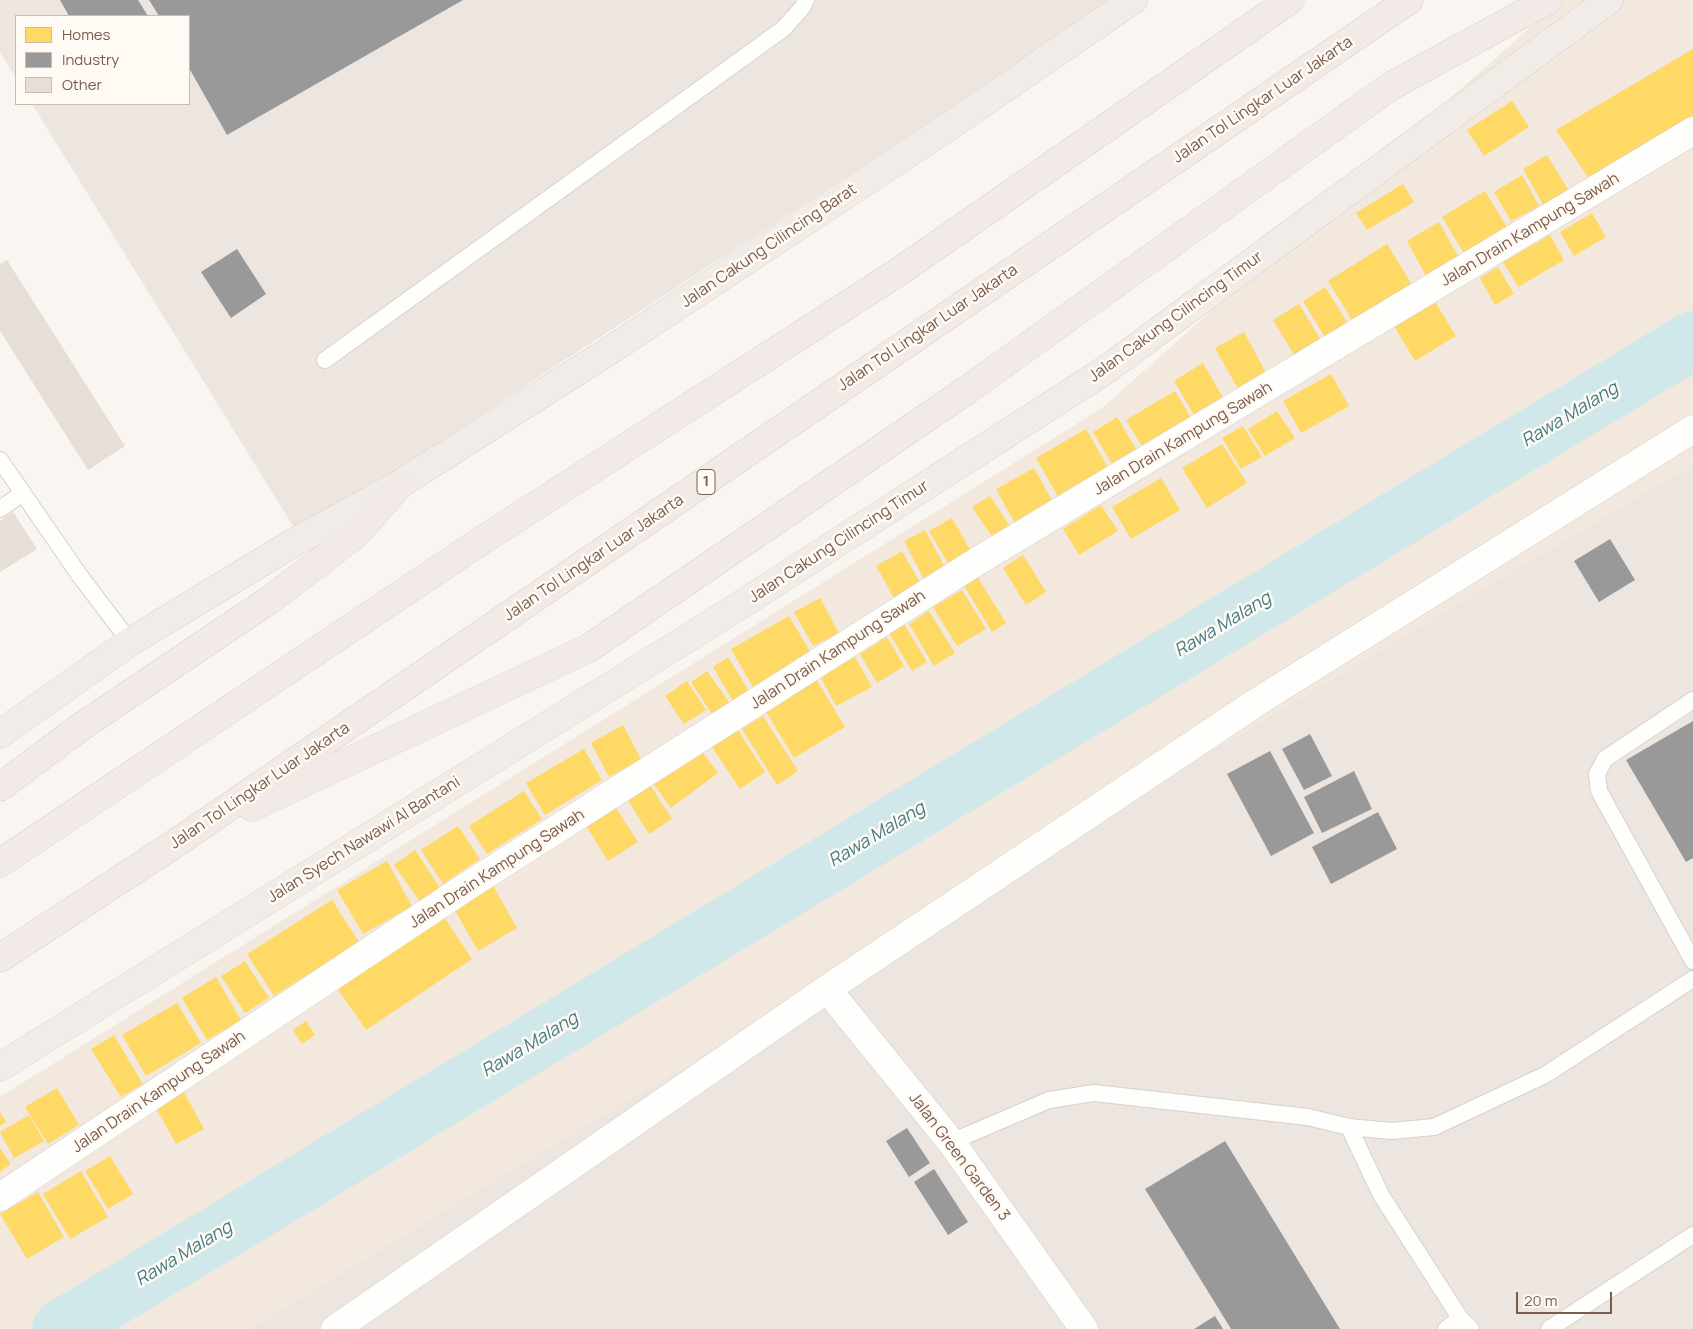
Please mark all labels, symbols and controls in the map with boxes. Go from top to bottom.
legend [15,15,190,105]
text: Homes [62,24,110,45]
street label: Jalan Tol Lingkar Luar Jakarta [1169,33,1357,167]
text: Industry [62,49,119,70]
text: Other [62,74,102,95]
street label: Jalan Drain Kampung Sawah [1437,169,1623,291]
street label: Jalan Cakung Cilincing Barat [678,180,860,312]
street label: Jalan Cakung Cilincing Timur [1085,247,1267,387]
street label: Jalan Tol Lingkar Luar Jakarta [834,261,1022,395]
street label: Jalan Drain Kampung Sawah [1090,378,1276,500]
water label: Rawa Malang [1518,378,1622,452]
road number: 1 [697,470,715,494]
street label: Jalan Cakung Cilincing Timur [746,477,932,607]
street label: Jalan Tol Lingkar Luar Jakarta [500,491,688,625]
street label: Jalan Drain Kampung Sawah [747,586,929,714]
water label: Rawa Malang [1171,588,1275,662]
street label: Jalan Tol Lingkar Luar Jakarta [166,719,354,853]
street label: Jalan Syech Nawawi Al Bantani [264,773,464,907]
water label: Rawa Malang [825,798,929,872]
street label: Jalan Drain Kampung Sawah [406,805,588,933]
water label: Rawa Malang [478,1008,582,1082]
street label: Jalan Drain Kampung Sawah [69,1027,249,1157]
street label: Jalan Green Garden 3 [905,1089,1013,1225]
water label: Rawa Malang [132,1217,236,1291]
scale bar [1518,1282,1614,1314]
text: 20 m [1524,1290,1557,1311]

